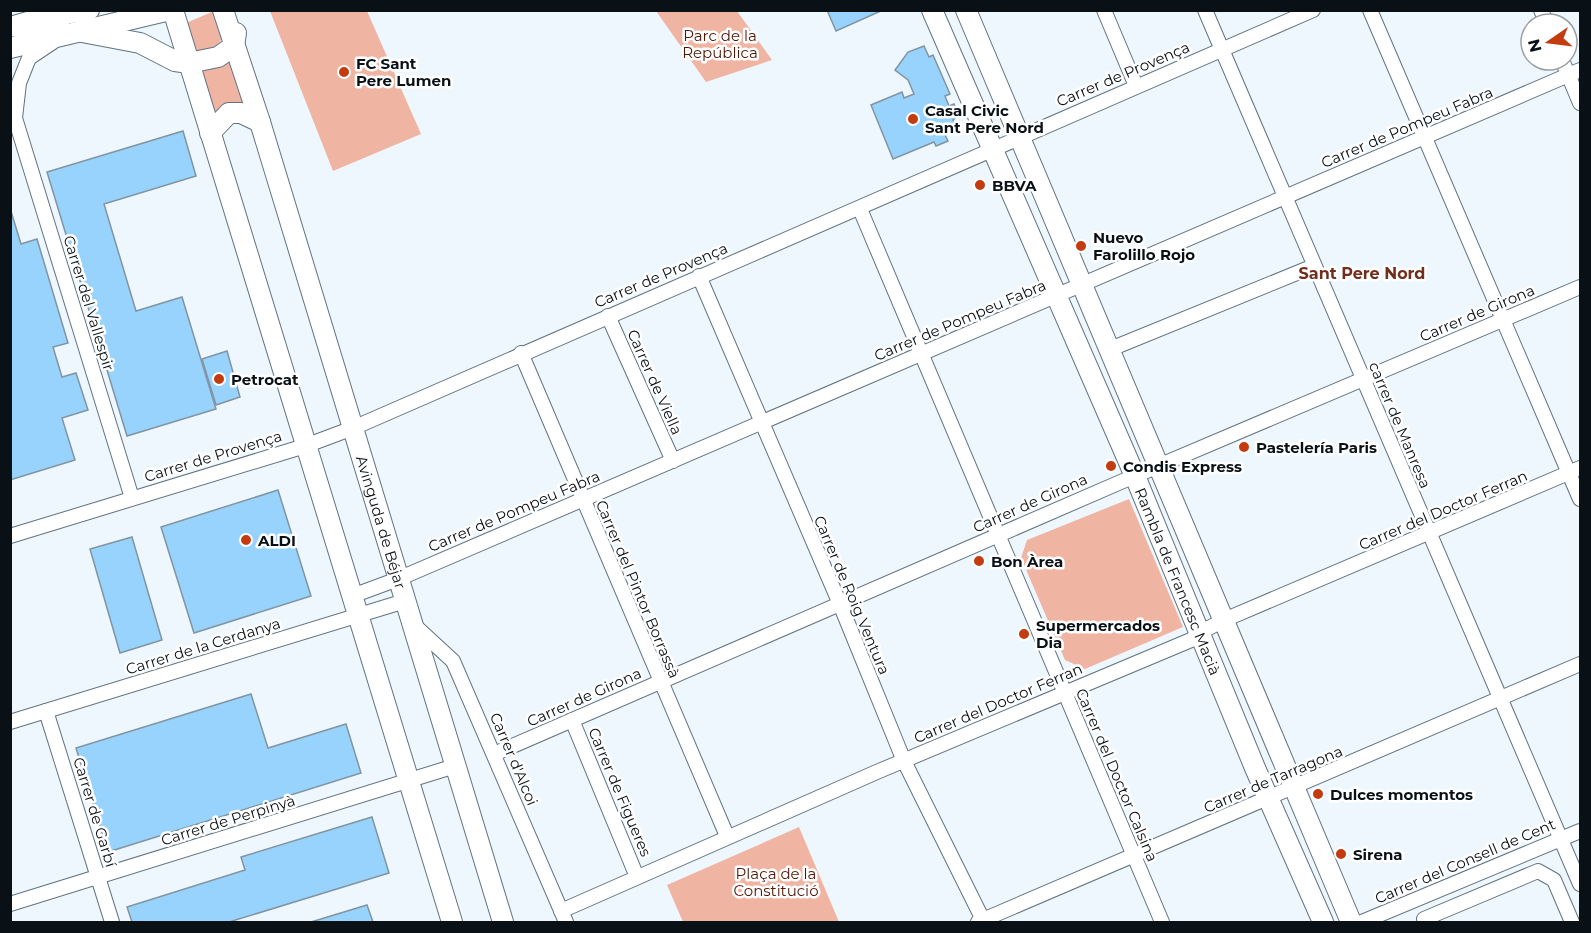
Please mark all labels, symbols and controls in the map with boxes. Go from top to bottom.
north arrow [1519,12,1579,72]
park label: Parc de la República [682,26,758,62]
street label: Carrer de Provença [1053,37,1193,111]
text: N [1524,37,1546,54]
place label: FC Sant Pere Lumen [356,54,451,90]
marker: FC Sant Pere Lumen [337,65,351,79]
street label: Carrer de Pompeu Fabra [1318,82,1496,172]
place label: Casal Civic Sant Pere Nord [925,101,1044,137]
marker: Casal Civic Sant Pere Nord [906,112,920,126]
place label: BBVA [992,176,1037,195]
marker: BBVA [973,178,987,192]
place label: Nuevo Farolillo Rojo [1093,228,1195,264]
street label: Carrer del Vallespir [59,233,119,373]
street label: Carrer de Provença [591,238,731,312]
marker: Nuevo Farolillo Rojo [1074,239,1088,253]
district label: Sant Pere Nord [1299,264,1425,283]
street label: Carrer de Pompeu Fabra [871,275,1049,365]
street label: Carrer de Girona [1417,280,1537,346]
street label: Carrer de Viella [623,326,687,438]
street label: carrer de Manresa [1365,359,1435,491]
place label: Petrocat [231,370,299,389]
marker: Petrocat [212,372,226,386]
street label: Carrer de Provença [142,426,284,486]
place label: Pastelería Paris [1256,438,1377,457]
marker: Pastelería Paris [1237,440,1251,454]
street label: Avinguda de Béjar [352,453,411,591]
place label: Condis Express [1123,457,1242,476]
marker: Condis Express [1104,459,1118,473]
street label: Carrer de Pompeu Fabra [425,466,603,556]
street label: Carrer del Doctor Ferran [1356,466,1530,554]
street label: Carrer de Girona [970,469,1090,537]
street label: Rambla de Francesc Macià [1131,485,1225,678]
street label: Carrer del Pintor Borrassà [592,497,684,681]
street label: Carrer de Roig Ventura [810,513,894,677]
place label: ALDI [257,531,296,550]
marker: ALDI [239,533,253,547]
place label: Bon Àrea [991,552,1063,571]
marker: Bon Àrea [972,554,986,568]
street label: Carrer de la Cerdanya [123,613,283,679]
place label: Supermercados Dia [1036,616,1160,652]
marker: Supermercados Dia [1017,627,1031,641]
street label: Carrer del Doctor Ferran [911,659,1085,747]
street label: Carrer de Girona [524,663,644,731]
street label: Carrer del Doctor Calsina [1072,685,1162,865]
street label: Carrer d'Alcoi [486,710,542,808]
street label: Carrer de Figueres [584,725,656,859]
street label: Carrer de Tarragona [1201,741,1345,817]
street label: Carrer de Garbí [69,755,121,870]
place label: Dulces momentos [1330,785,1473,804]
marker: Dulces momentos [1311,787,1325,801]
street label: Carrer de Perpinyà [158,791,298,849]
street label: Carrer del Consell de Cent [1372,814,1558,908]
place label: Sirena [1353,845,1403,864]
marker: Sirena [1334,847,1348,861]
park label: Plaça de la Constitució [733,864,819,900]

